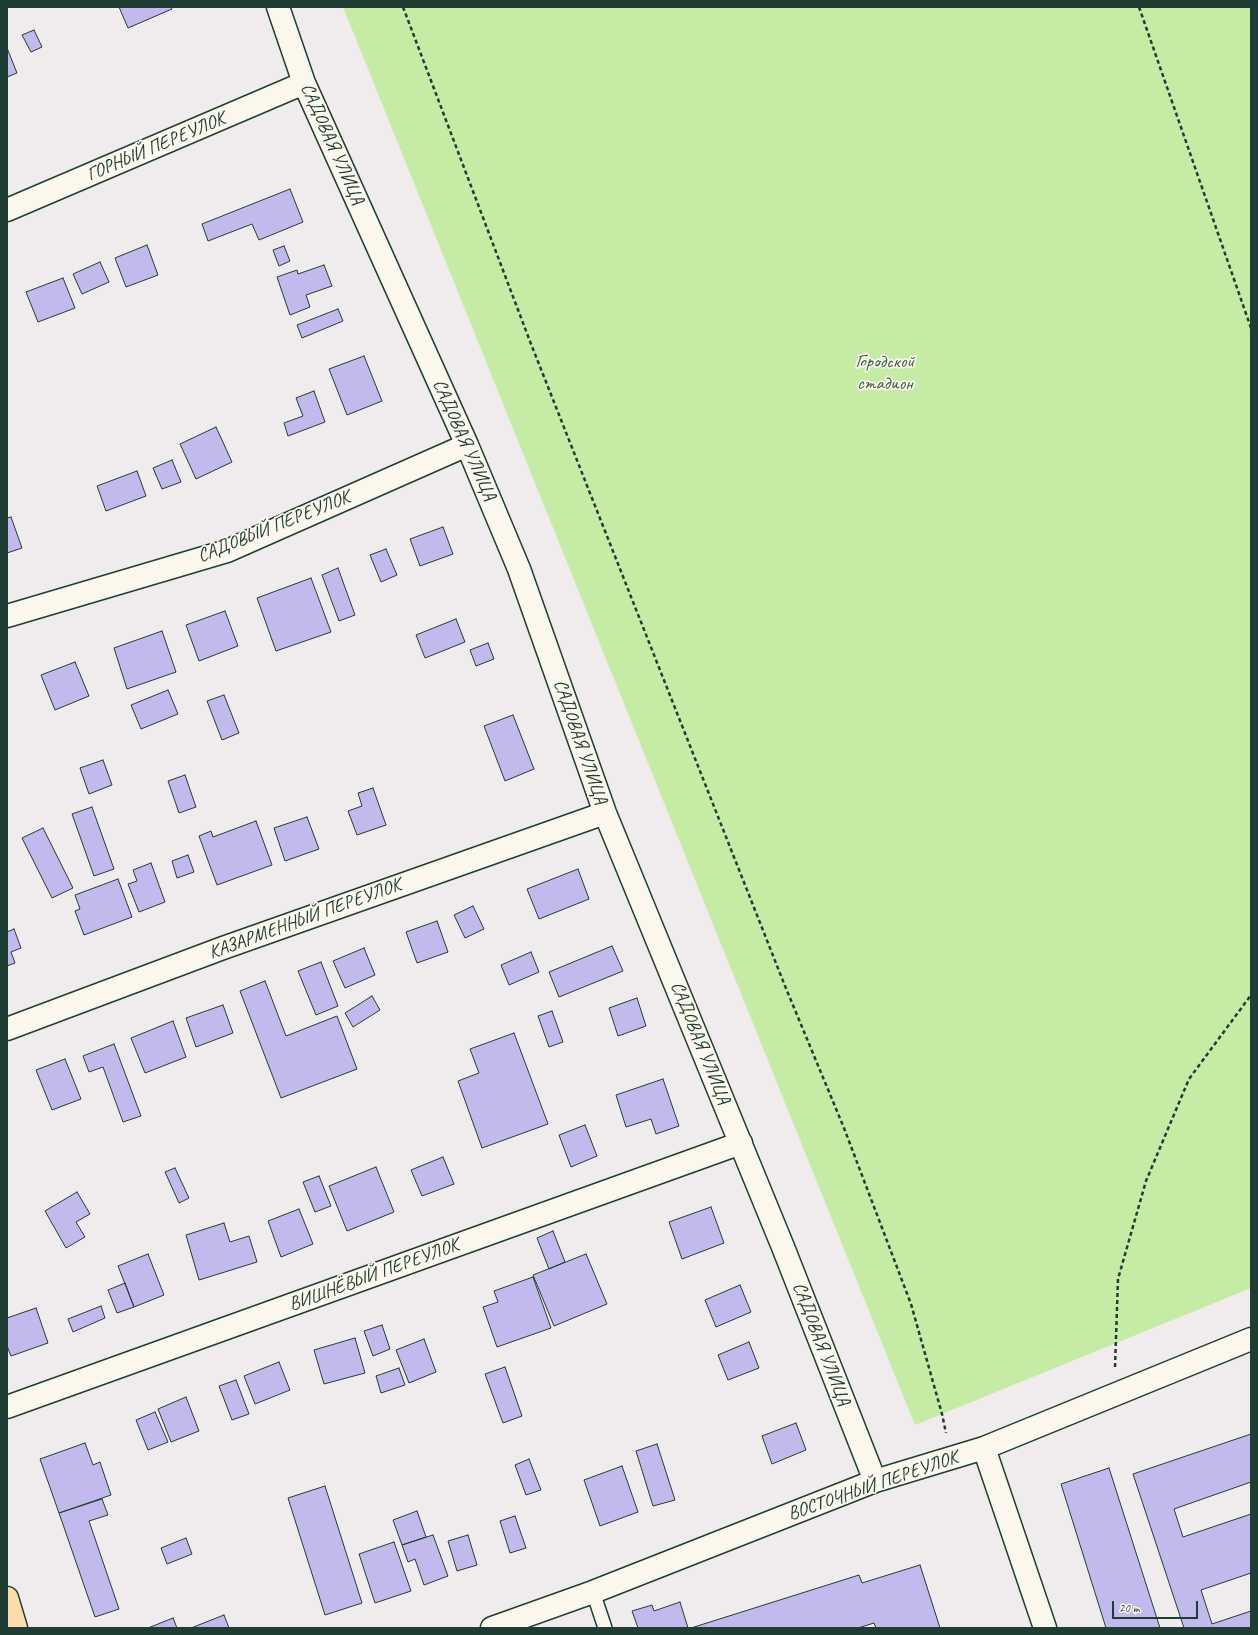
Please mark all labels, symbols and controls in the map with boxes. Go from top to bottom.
street label: САДОВАЯ УЛИЦА [295,80,369,208]
street label: ГОРНЫЙ ПЕРЕУЛОК [83,108,229,186]
park label: Городской стадион [856,351,914,395]
street label: САДОВАЯ УЛИЦА [427,376,501,504]
street label: САДОВЫЙ ПЕРЕУЛОК [194,486,354,568]
street label: САДОВАЯ УЛИЦА [548,677,612,807]
street label: КАЗАРМЕННЫЙ ПЕРЕУЛОК [206,874,404,964]
street label: САДОВАЯ УЛИЦА [665,978,735,1108]
street label: ВИШНЁВЫЙ ПЕРЕУЛОК [286,1234,462,1316]
street label: САДОВАЯ УЛИЦА [787,1279,855,1409]
street label: ВОСТОЧНЫЙ ПЕРЕУЛОК [785,1446,961,1526]
scale bar [1114,1593,1200,1619]
text: 20 m [1119,1600,1139,1616]

